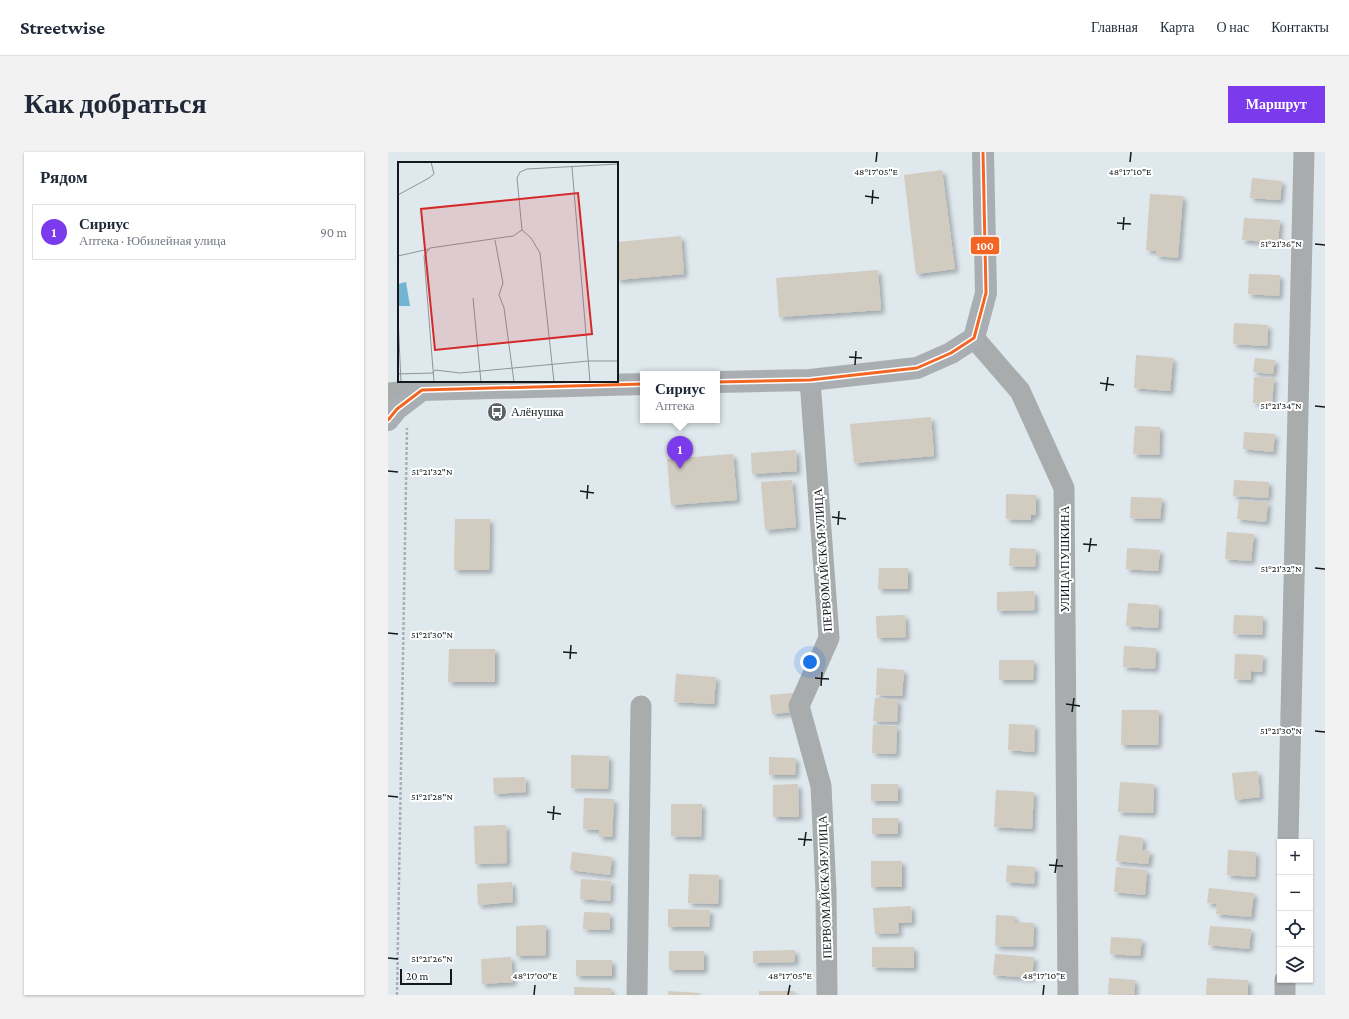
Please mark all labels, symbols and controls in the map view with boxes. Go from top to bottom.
text: Streetwise [20,17,105,38]
text: Главная [1091,19,1138,35]
text: Карта [1160,19,1195,35]
text: О нас [1217,19,1249,35]
text: Контакты [1271,19,1329,35]
button: Маршрут [1228,86,1325,123]
text: Как добраться [24,88,207,119]
inset map [398,162,618,382]
text: 48°17'05"E [854,166,899,177]
text: 48°17'10"E [1109,166,1152,177]
text: Рядом [40,168,88,187]
text: Сириус [79,216,129,232]
text: 1 [52,225,56,240]
text: 90 m [320,225,347,240]
text: Аптека · Юбилейная улица [79,233,226,248]
line badge: 100 [970,236,1000,255]
text: 51°21'36"N [1260,238,1302,249]
text: 100 [976,240,994,252]
popup [640,371,720,423]
text: Сириус [655,381,705,397]
text: Аптека [655,398,695,413]
text: 51°21'34"N [1260,400,1302,411]
bus stop icon: Алёнушка [486,401,508,423]
place label: Алёнушка [511,405,564,419]
pin: 1 [667,436,693,469]
text: 51°21'32"N [411,466,453,477]
street label: ПЕРВОМАЙСКАЯ УЛИЦА [811,488,835,632]
street label: УЛИЦА ПУШКИНА [1058,505,1072,612]
text: 51°21'32"N [1260,563,1302,574]
text: 51°21'30"N [411,629,453,640]
your location [800,652,820,672]
text: 51°21'30"N [1260,725,1302,736]
text: 51°21'28"N [411,791,453,802]
street label: ПЕРВОМАЙСКАЯ УЛИЦА [815,815,835,959]
map controls [1277,839,1313,983]
button: + [1277,839,1313,875]
button: − [1277,875,1313,911]
button: locate [1277,911,1313,947]
button: layers [1277,947,1313,983]
text: 51°21'26"N [411,953,453,964]
scale bar [400,967,452,986]
text: 20 m [406,970,428,982]
text: 48°17'00"E [513,970,558,981]
text: 48°17'05"E [768,970,813,981]
text: 48°17'10"E [1023,970,1066,981]

